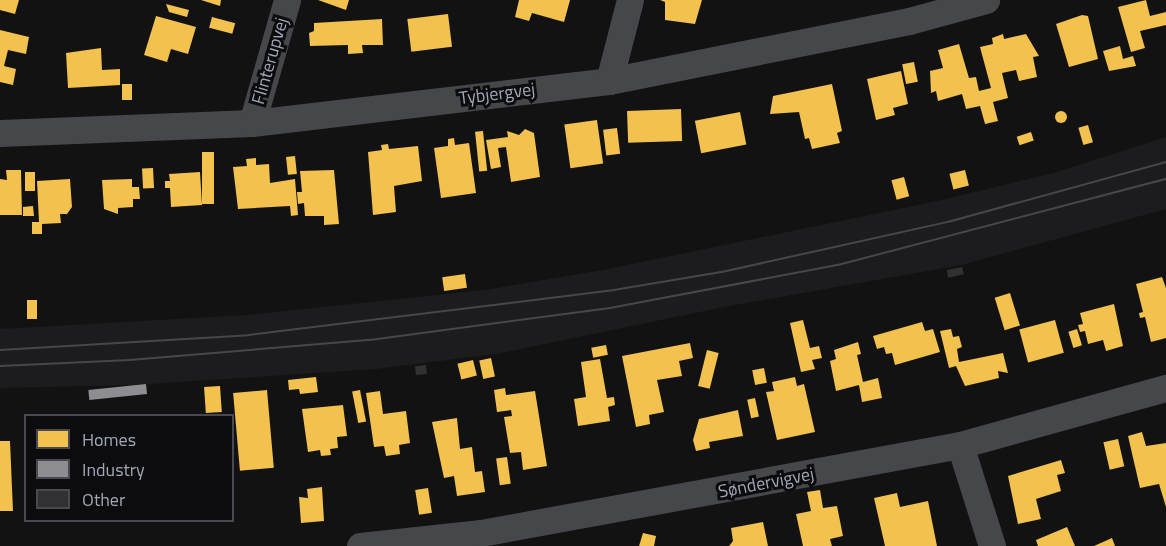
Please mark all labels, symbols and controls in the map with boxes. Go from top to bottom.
street label: Flinterupvej [247,15,293,107]
street label: Tybjergvej [458,79,536,109]
legend [24,414,234,522]
text: Homes [82,426,136,453]
text: Industry [82,456,145,483]
street label: Søndervigvej [716,463,816,503]
text: Other [82,486,125,513]

